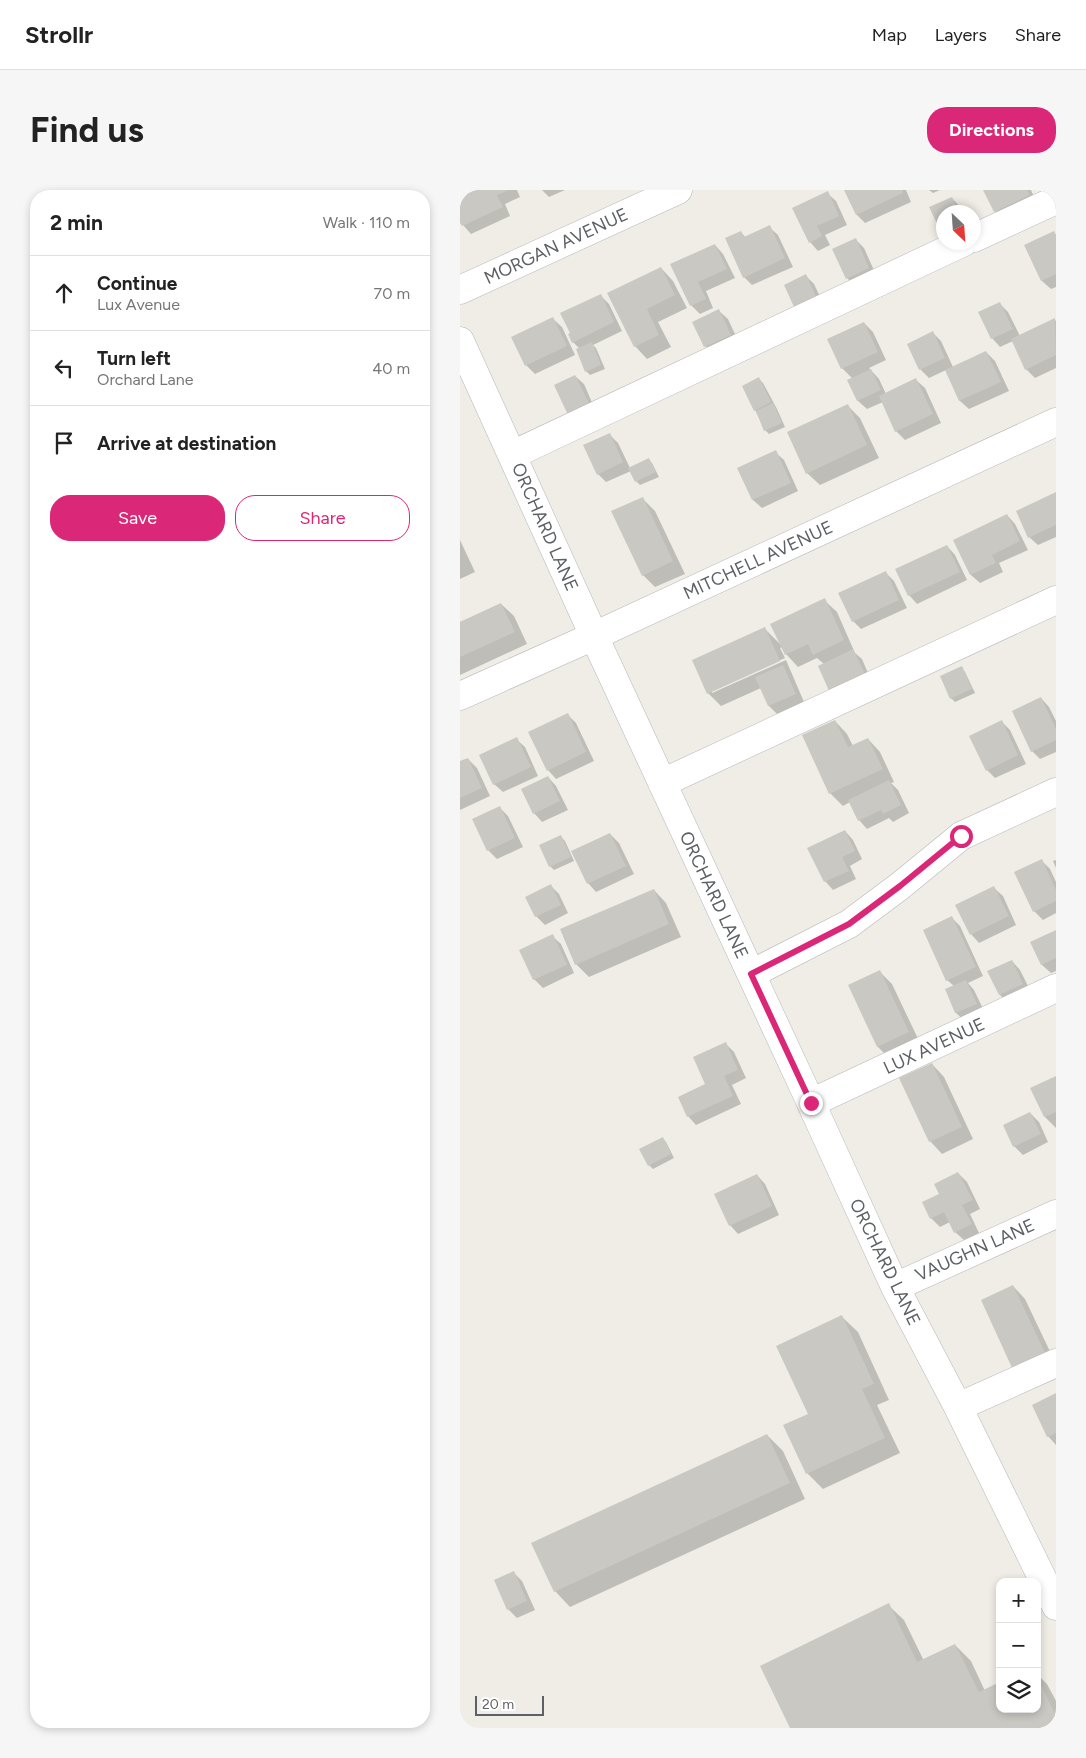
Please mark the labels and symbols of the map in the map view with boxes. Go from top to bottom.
street label: MORGAN AVENUE [480,203,632,289]
north arrow [936,205,981,250]
street label: ORCHARD LANE [507,459,583,595]
street label: MITCHELL AVENUE [680,516,836,604]
route start [950,825,973,848]
street label: ORCHARD LANE [675,828,753,962]
street label: LUX AVENUE [880,1013,988,1079]
route end [800,1092,823,1115]
street label: ORCHARD LANE [845,1195,925,1329]
street label: VAUGHN LANE [912,1214,1038,1286]
scale bar [475,1693,544,1716]

